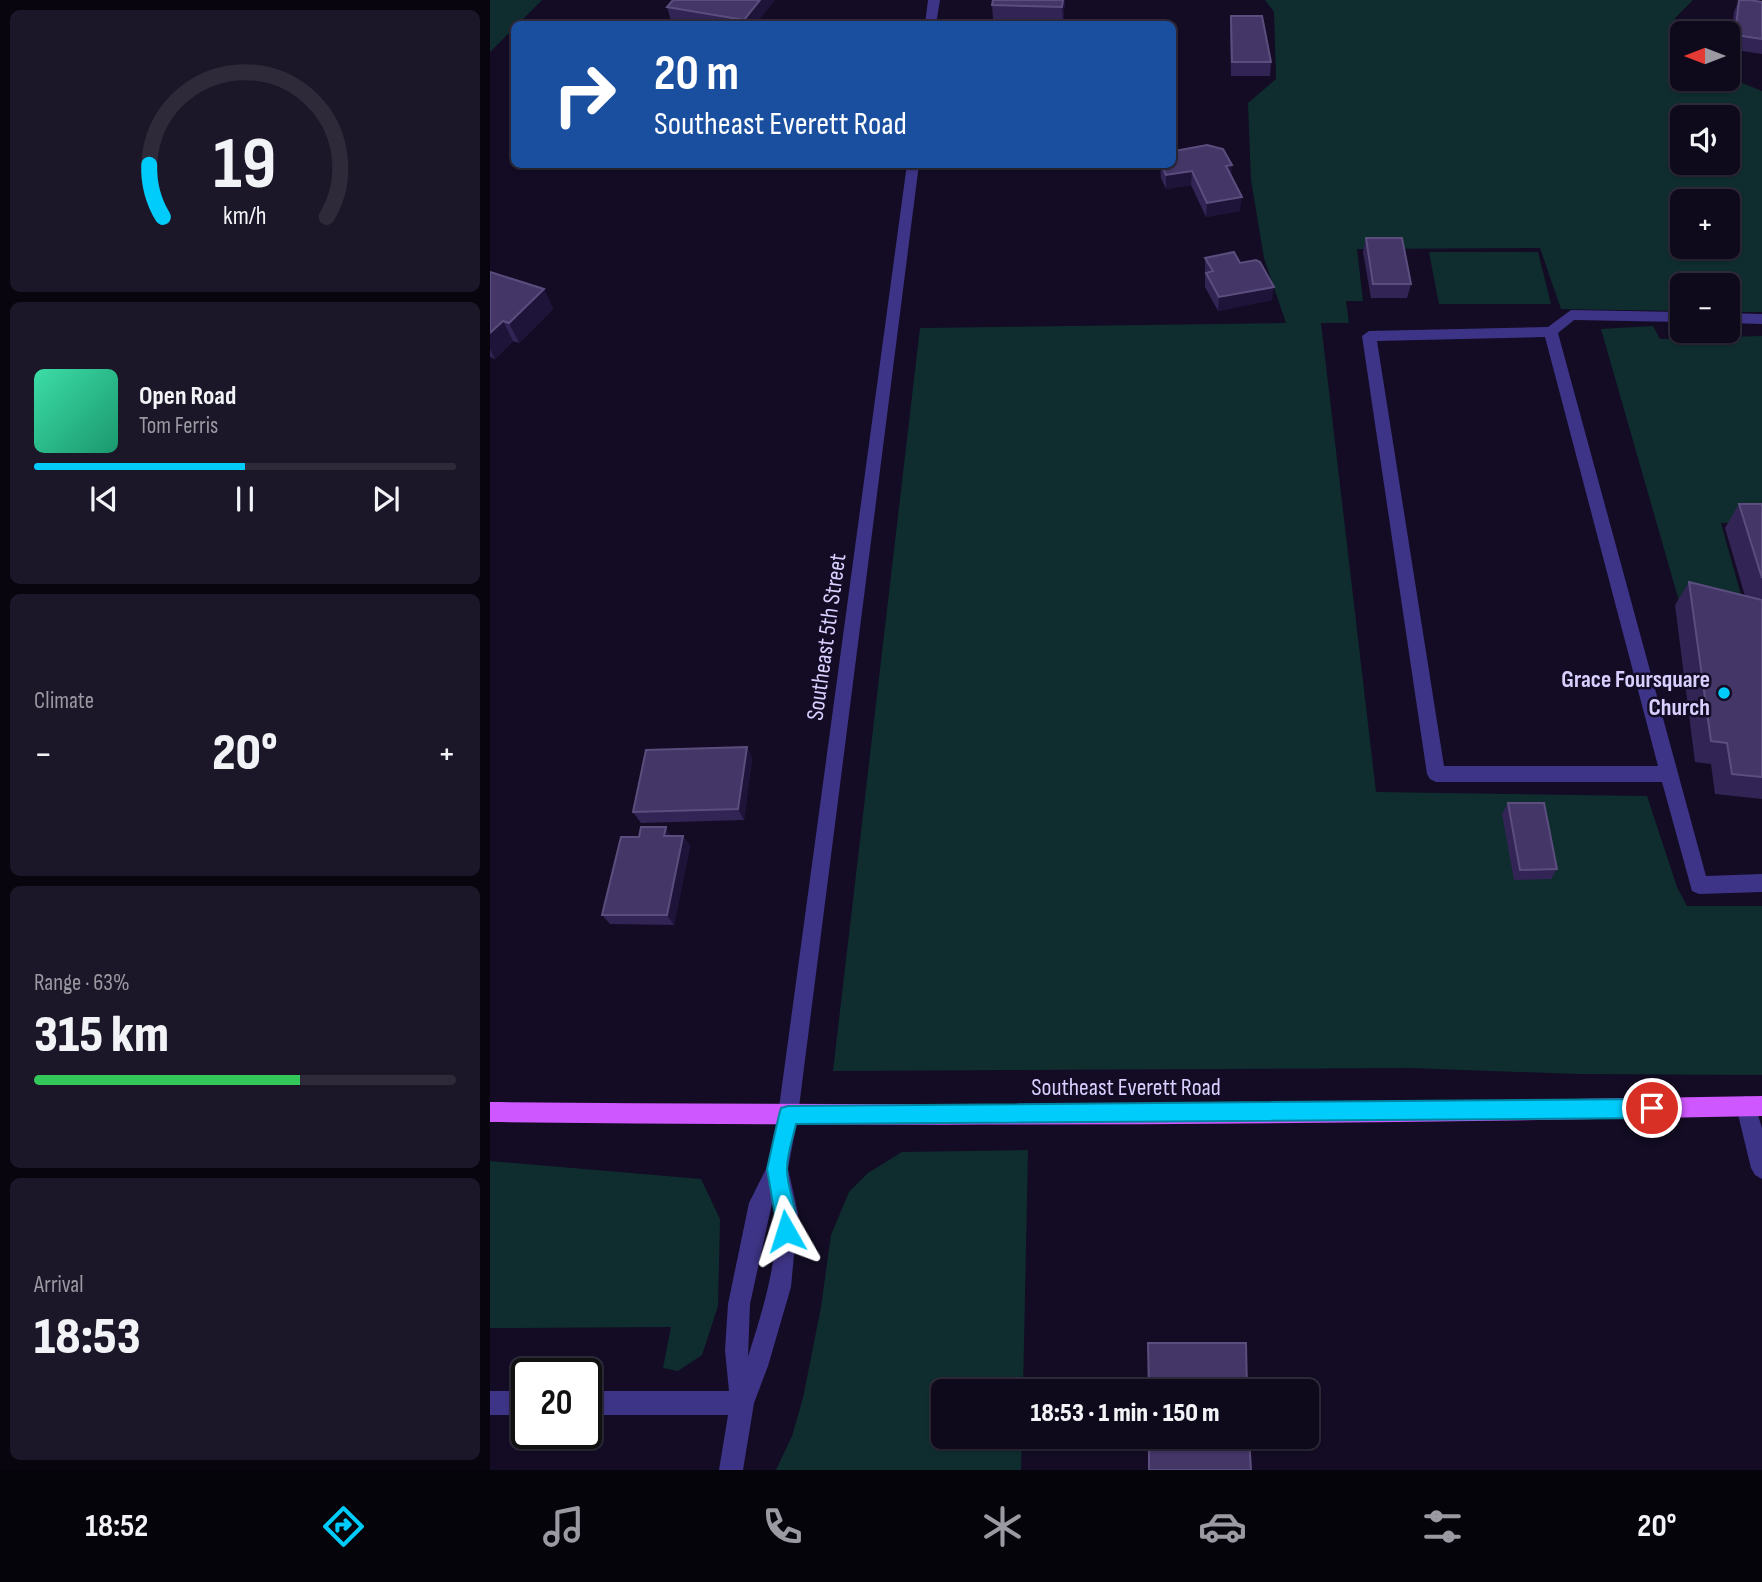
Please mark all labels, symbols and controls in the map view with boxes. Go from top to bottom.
north arrow [1670,21,1740,91]
map controls [1670,21,1740,343]
text: 20 m [654,45,739,104]
icon: right [539,49,630,140]
text: Southeast Everett Road [654,105,907,144]
button: sound [1670,105,1740,175]
text: 19 [213,121,277,209]
button: + [1670,189,1740,259]
text: km/h [223,201,267,232]
button: − [1670,273,1740,343]
text: Open Road [139,381,236,412]
text: Tom Ferris [139,412,218,440]
icon: previous [85,480,123,518]
icon: pause [226,480,264,518]
icon: next [367,480,405,518]
street label: Southeast 5th Street [800,552,853,722]
place label: Grace Foursquare Church [1561,665,1710,722]
marker: Grace Foursquare Church [1716,685,1732,701]
text: Climate [34,687,94,715]
text: 20° [212,722,278,785]
text: − [34,732,53,777]
text: + [437,732,456,777]
text: Range · 63% [34,969,130,997]
text: 315 km [34,1004,169,1067]
street label: Southeast Everett Road [1031,1073,1221,1102]
pin [1622,1078,1682,1138]
icon: arrive [1633,1089,1671,1127]
position arrow [749,1194,823,1268]
text: Arrival [34,1271,83,1299]
text: 18:53 [34,1306,141,1369]
speed limit sign: 20 [511,1358,602,1449]
text: 18:53 · 1 min · 150 m [1031,1398,1219,1429]
icon: directions [319,1502,368,1551]
icon: music [539,1502,588,1551]
icon: phone [758,1502,807,1551]
icon: climate [978,1502,1027,1551]
icon: car [1198,1502,1247,1551]
icon: filters [1418,1502,1467,1551]
text: 18:52 [85,1507,148,1546]
text: 20° [1637,1507,1677,1546]

